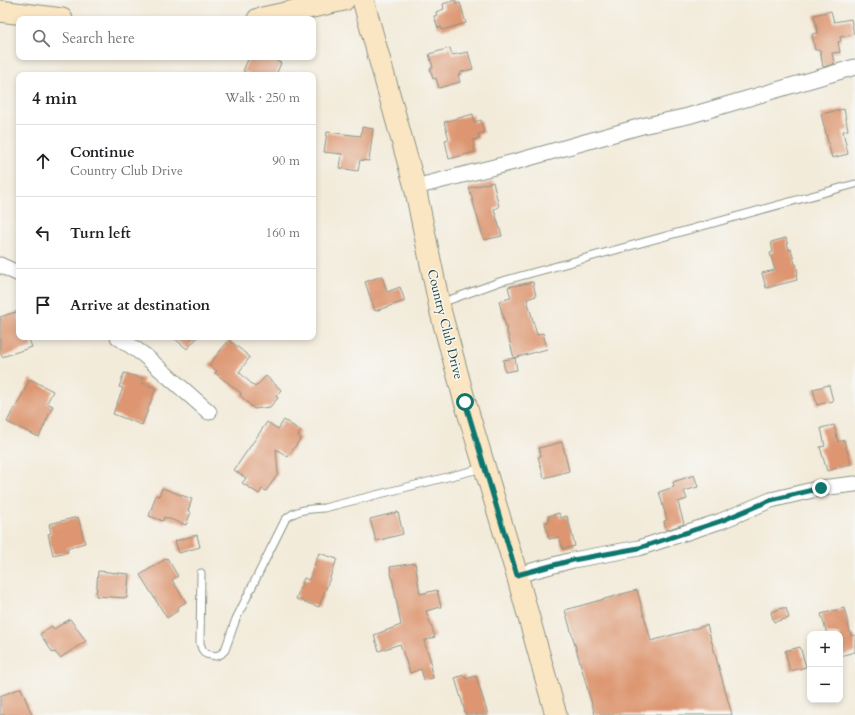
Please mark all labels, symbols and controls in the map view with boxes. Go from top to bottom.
search box [16,16,316,60]
icon: search [30,27,52,49]
text: Search here [62,28,135,48]
text: 4 min [32,87,77,110]
text: Walk · 250 m [225,89,300,107]
text: Continue [70,142,135,162]
icon: ahead [32,150,54,172]
text: 90 m [272,152,300,170]
text: Country Club Drive [70,162,183,180]
icon: left [32,222,54,244]
text: Turn left [70,223,131,243]
text: 160 m [266,224,300,242]
street label: Country Club Drive [423,267,467,381]
icon: arrive [32,294,54,316]
text: Arrive at destination [70,295,210,315]
route start [456,393,474,411]
route end [812,479,830,497]
map controls [807,631,843,703]
button: + [807,631,843,667]
button: − [807,667,843,703]

